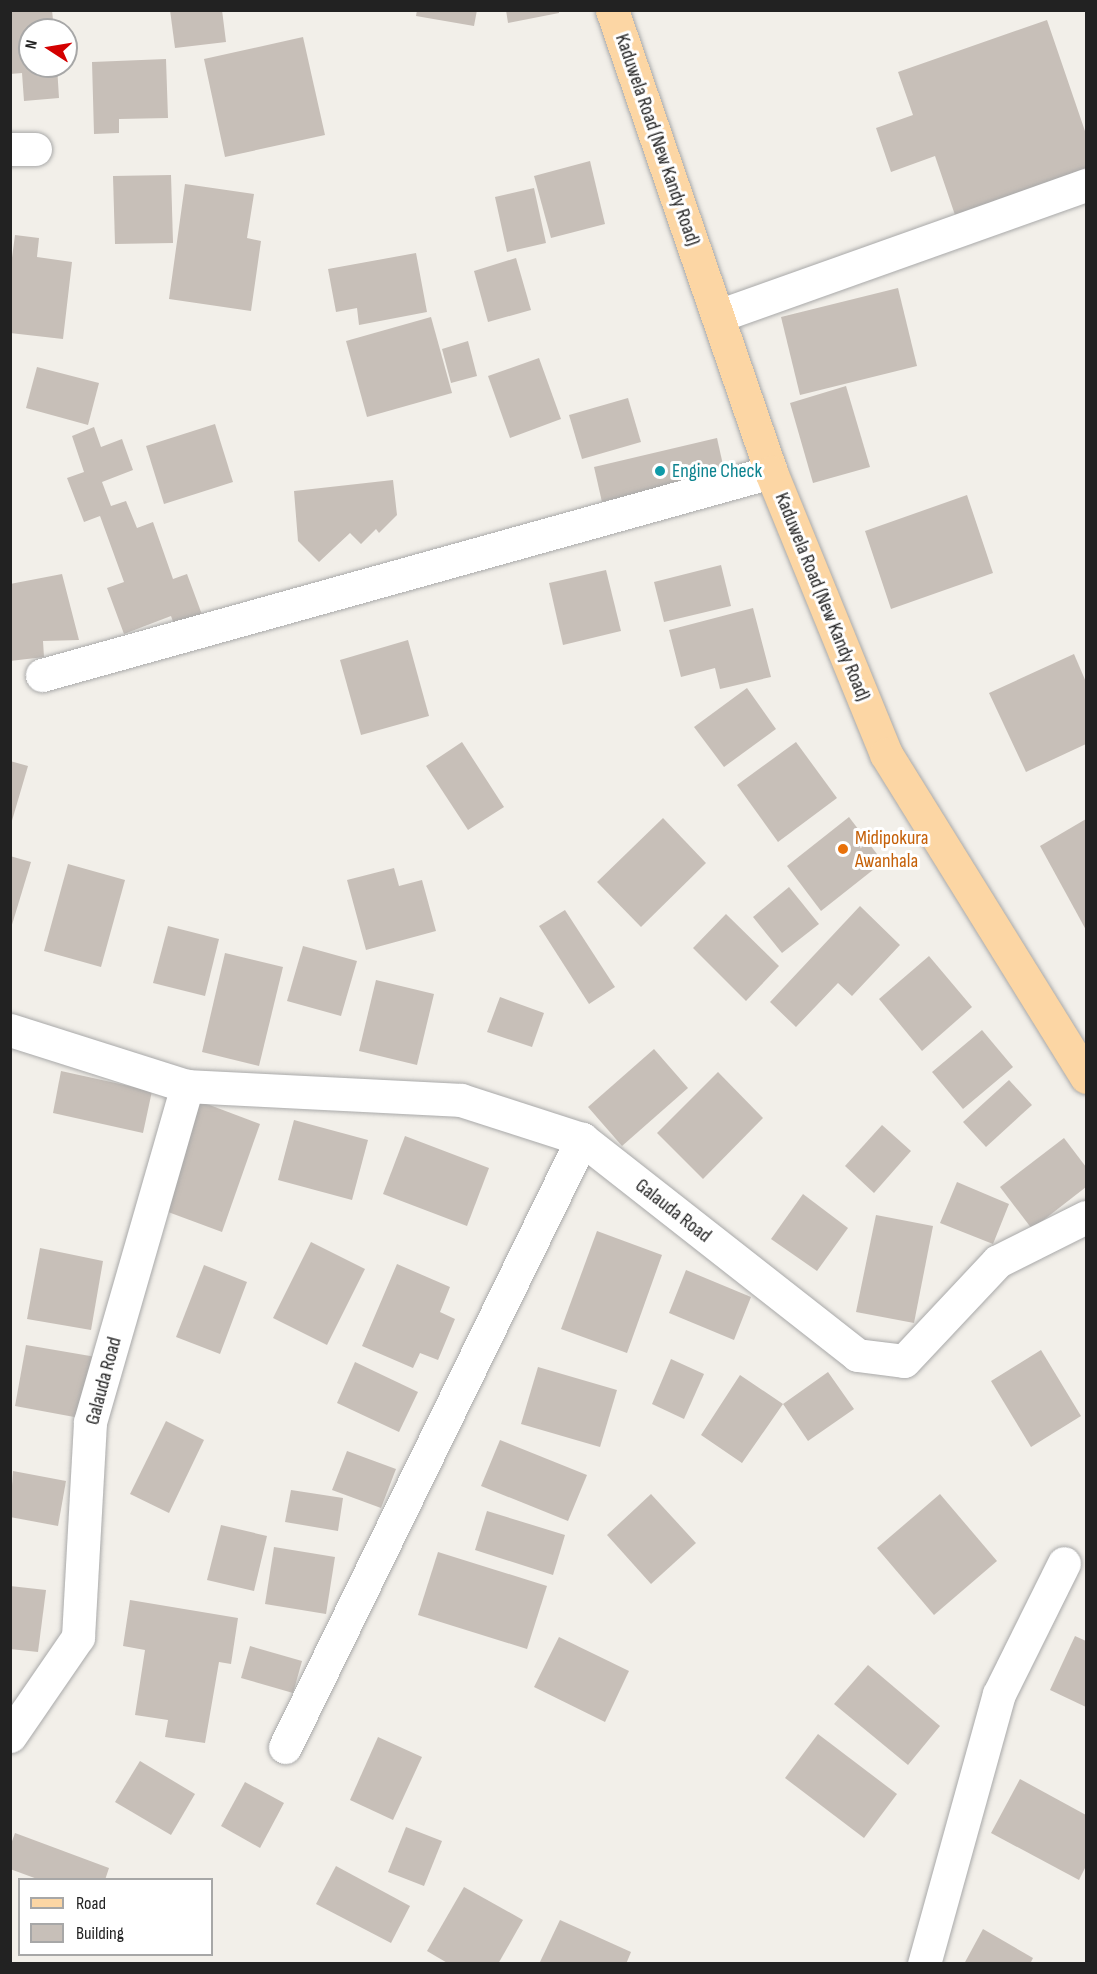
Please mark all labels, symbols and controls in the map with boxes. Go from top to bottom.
north arrow [18,18,78,78]
street label: Kaduwela Road (New Kandy Road) [609,31,705,249]
text: N [22,38,42,51]
place label: Engine Check [672,459,762,483]
marker: Engine Check [653,464,667,478]
street label: Kaduwela Road (New Kandy Road) [769,489,875,705]
place label: Midipokura Awanhala [855,826,928,873]
marker: Midipokura Awanhala [836,842,850,856]
street label: Galauda Road [630,1174,716,1248]
street label: Galauda Road [81,1334,127,1428]
legend [18,1878,213,1956]
text: Road [76,1893,106,1914]
text: Building [76,1923,124,1944]

